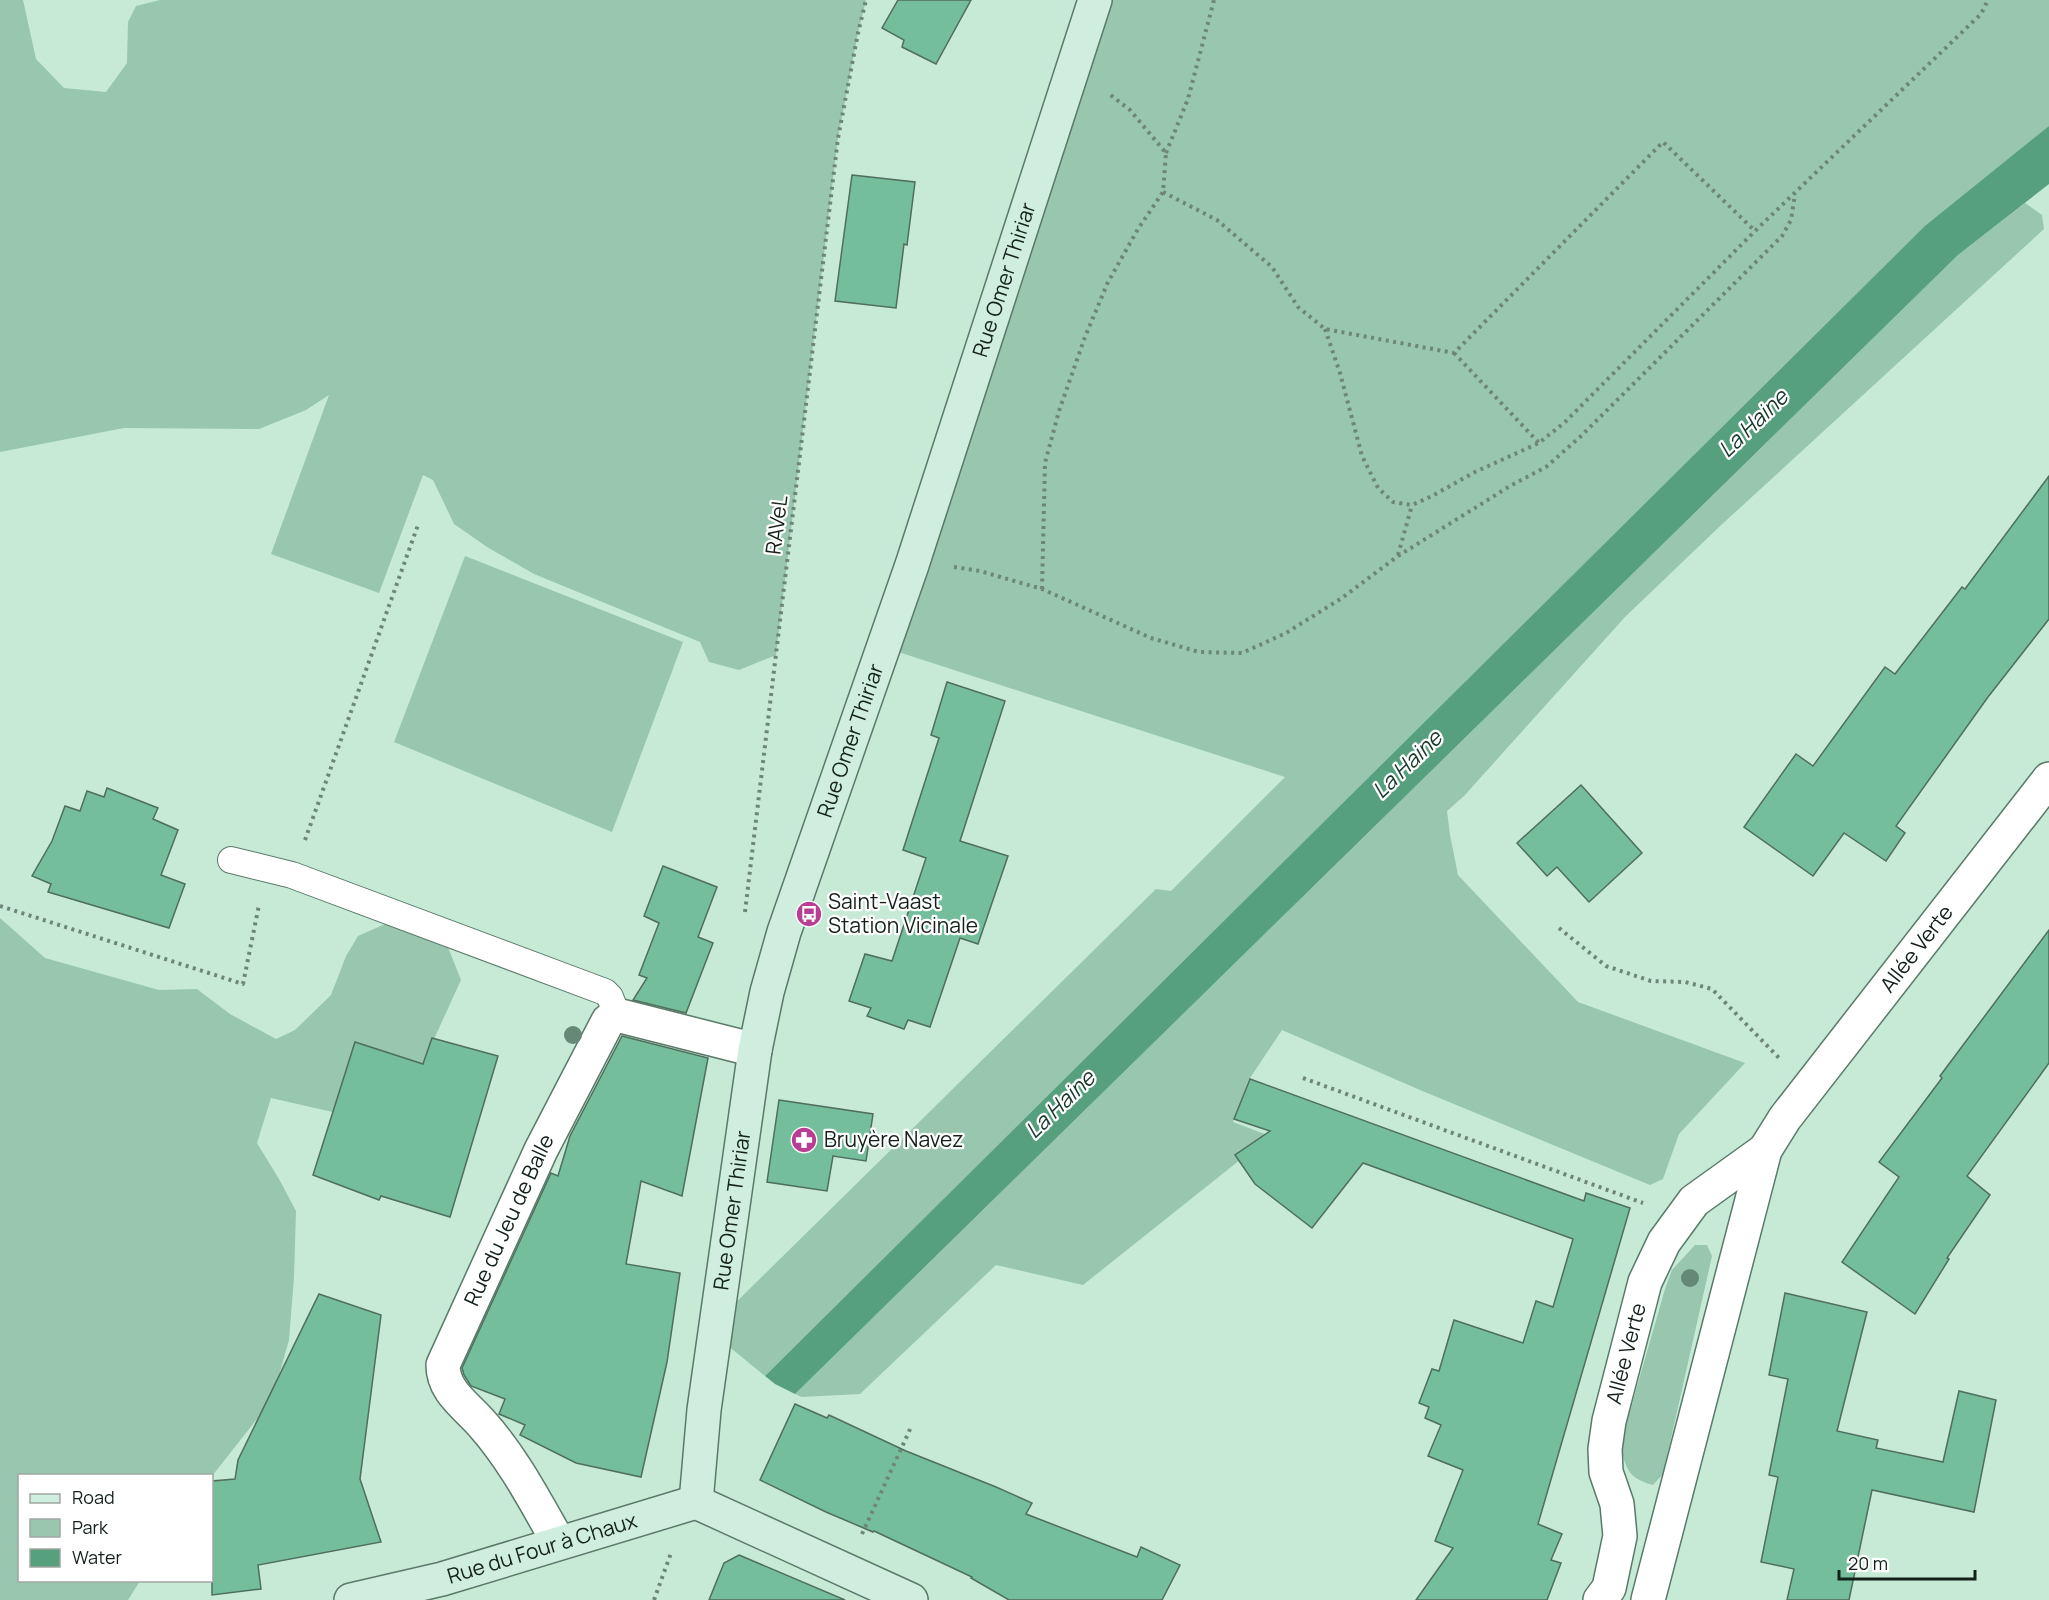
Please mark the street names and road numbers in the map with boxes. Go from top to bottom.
street label: Rue Omer Thiriar [965,198,1042,360]
street label: RAVeL [758,493,794,556]
street label: Rue Omer Thiriar [810,660,890,821]
street label: Allée Verte [1873,899,1959,998]
street label: Rue Omer Thiriar [706,1128,756,1292]
street label: Rue du Jeu de Balle [457,1129,560,1310]
street label: Allée Verte [1599,1300,1652,1407]
street label: Rue du Four à Chaux [444,1506,640,1590]

